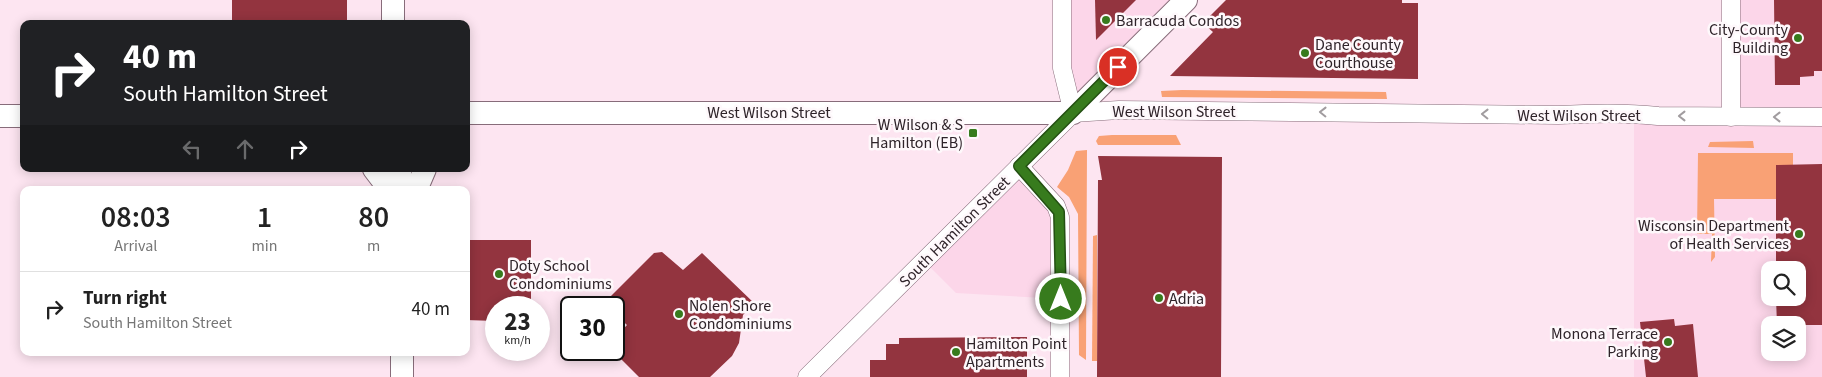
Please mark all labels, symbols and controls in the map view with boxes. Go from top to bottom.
place label: Barracuda Condos [1116,10,1239,32]
marker: Barracuda Condos [1100,14,1112,26]
place label: City-County Building [1709,19,1789,59]
text: 40 m [123,32,197,82]
marker: City-County Building [1792,32,1804,44]
place label: Dane County Courthouse [1315,34,1401,74]
icon: right [40,40,105,105]
pin [1097,46,1139,88]
marker: Dane County Courthouse [1299,47,1311,59]
icon: arrive [1104,53,1132,81]
text: South Hamilton Street [123,78,328,110]
street label: West Wilson Street [1112,101,1236,123]
street label: West Wilson Street [707,102,831,124]
street label: West Wilson Street [1517,105,1641,127]
one-way arrow [1318,107,1326,117]
one-way arrow [1481,109,1488,119]
one-way arrow [1678,111,1686,121]
one-way arrow [1772,112,1780,122]
place label: W Wilson & S Hamilton (EB) [870,114,963,154]
marker: W Wilson & S Hamilton (EB) [967,127,979,139]
icon: left [178,135,206,163]
icon: ahead [231,135,259,163]
icon: right [284,135,312,163]
street label: South Hamilton Street [894,171,1016,292]
text: 08:03 [101,196,171,239]
text: 1 [257,196,272,239]
text: 80 [358,196,389,239]
place label: Wisconsin Department of Health Services [1638,215,1790,255]
marker: Wisconsin Department of Health Services [1793,228,1805,240]
text: Arrival [114,235,157,257]
text: min [252,235,277,257]
text: m [367,235,380,257]
place label: Doty School Condominiums [509,255,612,295]
map controls [1761,261,1806,361]
button: search [1761,261,1806,306]
marker: Doty School Condominiums [493,268,505,280]
position arrow [1034,272,1086,324]
text: Turn right [83,285,167,312]
place label: Adria [1169,288,1204,310]
marker: Adria [1153,292,1165,304]
icon: right [40,295,68,323]
place label: Nolen Shore Condominiums [689,295,792,335]
text: 40 m [412,296,450,323]
speed limit sign: 30 [560,296,625,361]
text: 23 [504,304,531,340]
marker: Nolen Shore Condominiums [673,308,685,320]
text: South Hamilton Street [83,312,232,334]
button: layers [1761,316,1806,361]
place label: Monona Terrace Parking [1551,323,1658,363]
text: km/h [504,332,531,349]
place label: Hamilton Point Apartments [966,333,1068,373]
marker: Monona Terrace Parking [1662,336,1674,348]
marker: Hamilton Point Apartments [950,346,962,358]

